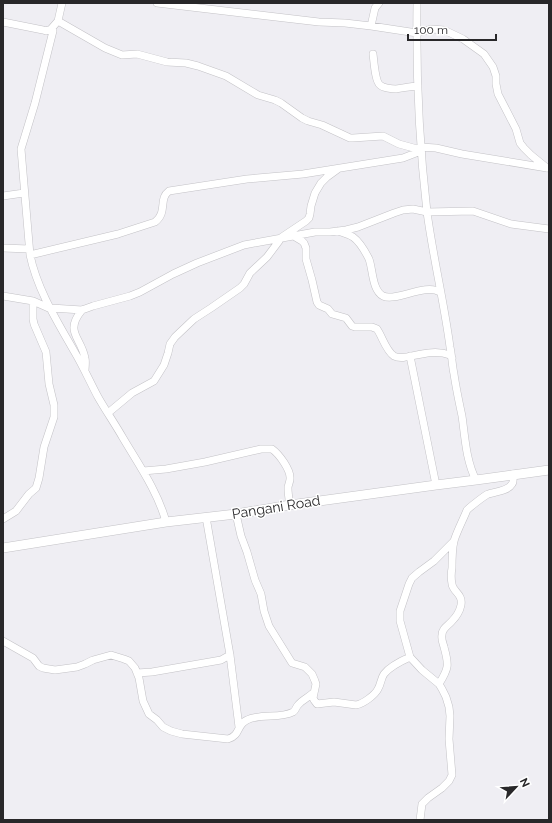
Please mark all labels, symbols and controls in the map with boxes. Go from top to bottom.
scale bar [408,16,496,42]
text: 100 m [414,23,448,37]
street label: Pangani Road [231,492,321,522]
north arrow [496,767,536,807]
text: N [517,776,532,789]

